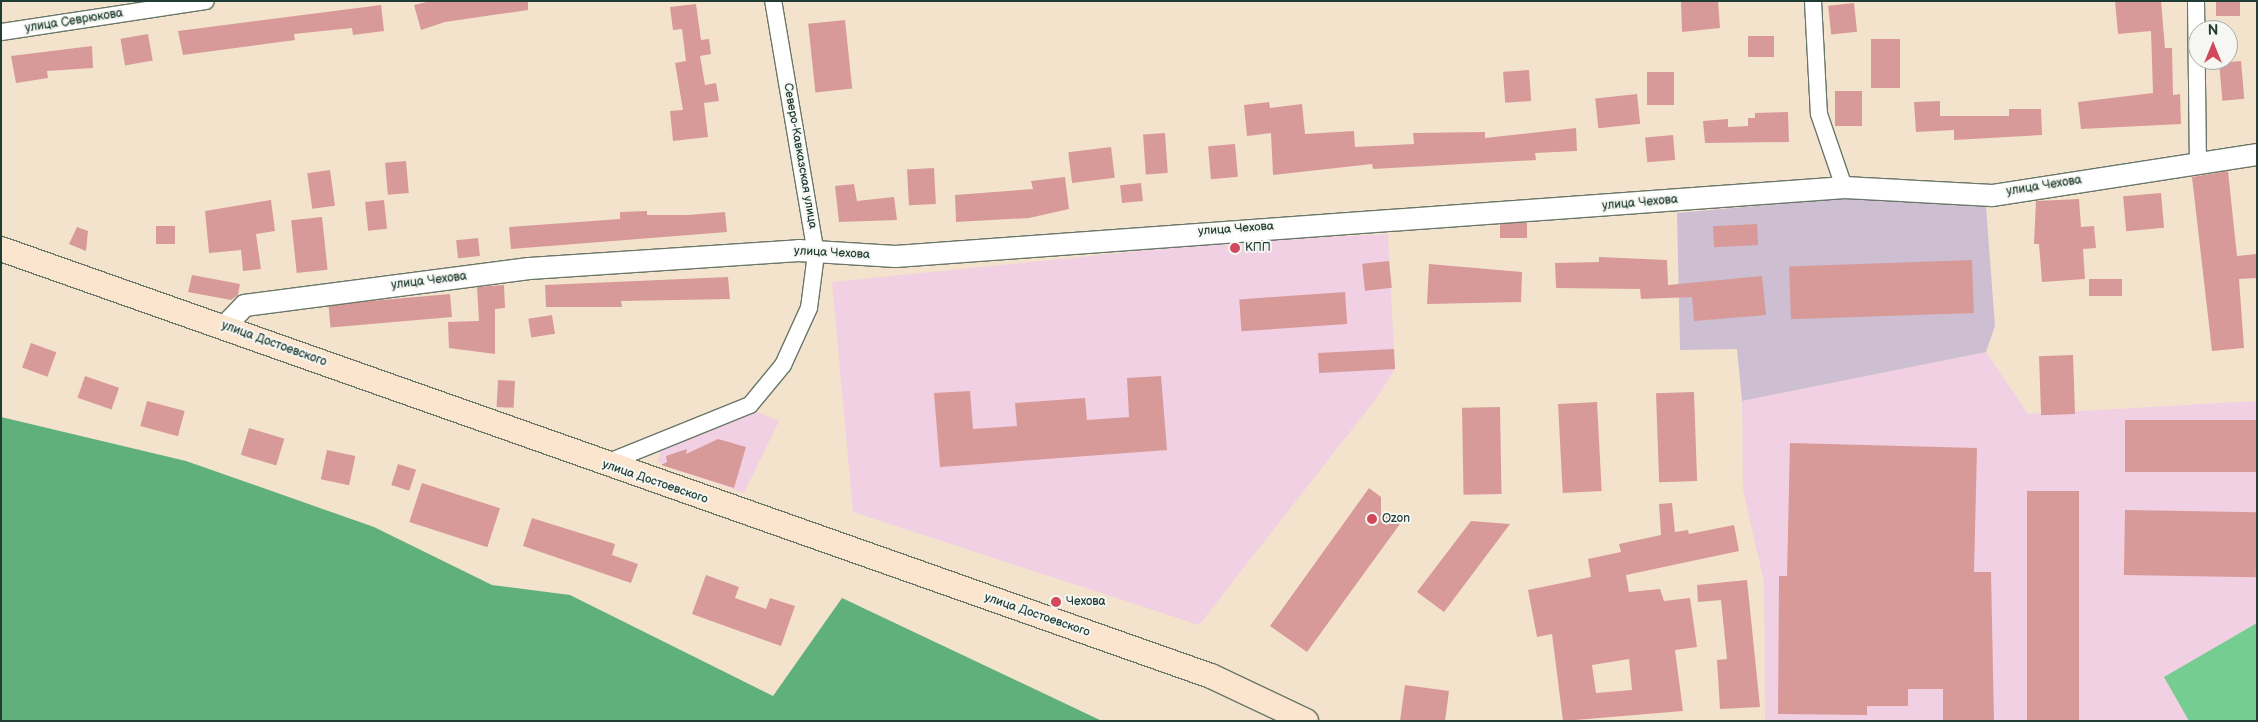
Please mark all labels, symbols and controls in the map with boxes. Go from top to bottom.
street label: улица Севрюкова [24,6,124,36]
north arrow [2188,20,2238,70]
text: N [2208,22,2218,39]
street label: Северо-Кавказская улица [780,82,820,230]
street label: улица Чехова [2005,173,2083,199]
street label: улица Чехова [1601,193,1679,213]
street label: улица Чехова [1198,219,1274,239]
place label: КПП [1245,241,1271,255]
marker: КПП [1229,242,1241,254]
street label: улица Чехова [794,244,870,262]
street label: улица Чехова [390,269,468,293]
street label: улица Достоевского [220,318,328,370]
street label: улица Достоевского [600,457,710,507]
place label: Ozon [1382,512,1410,526]
marker: Ozon [1366,513,1378,525]
street label: улица Достоевского [982,590,1092,640]
place label: Чехова [1066,595,1106,609]
marker: Чехова [1050,596,1062,608]

